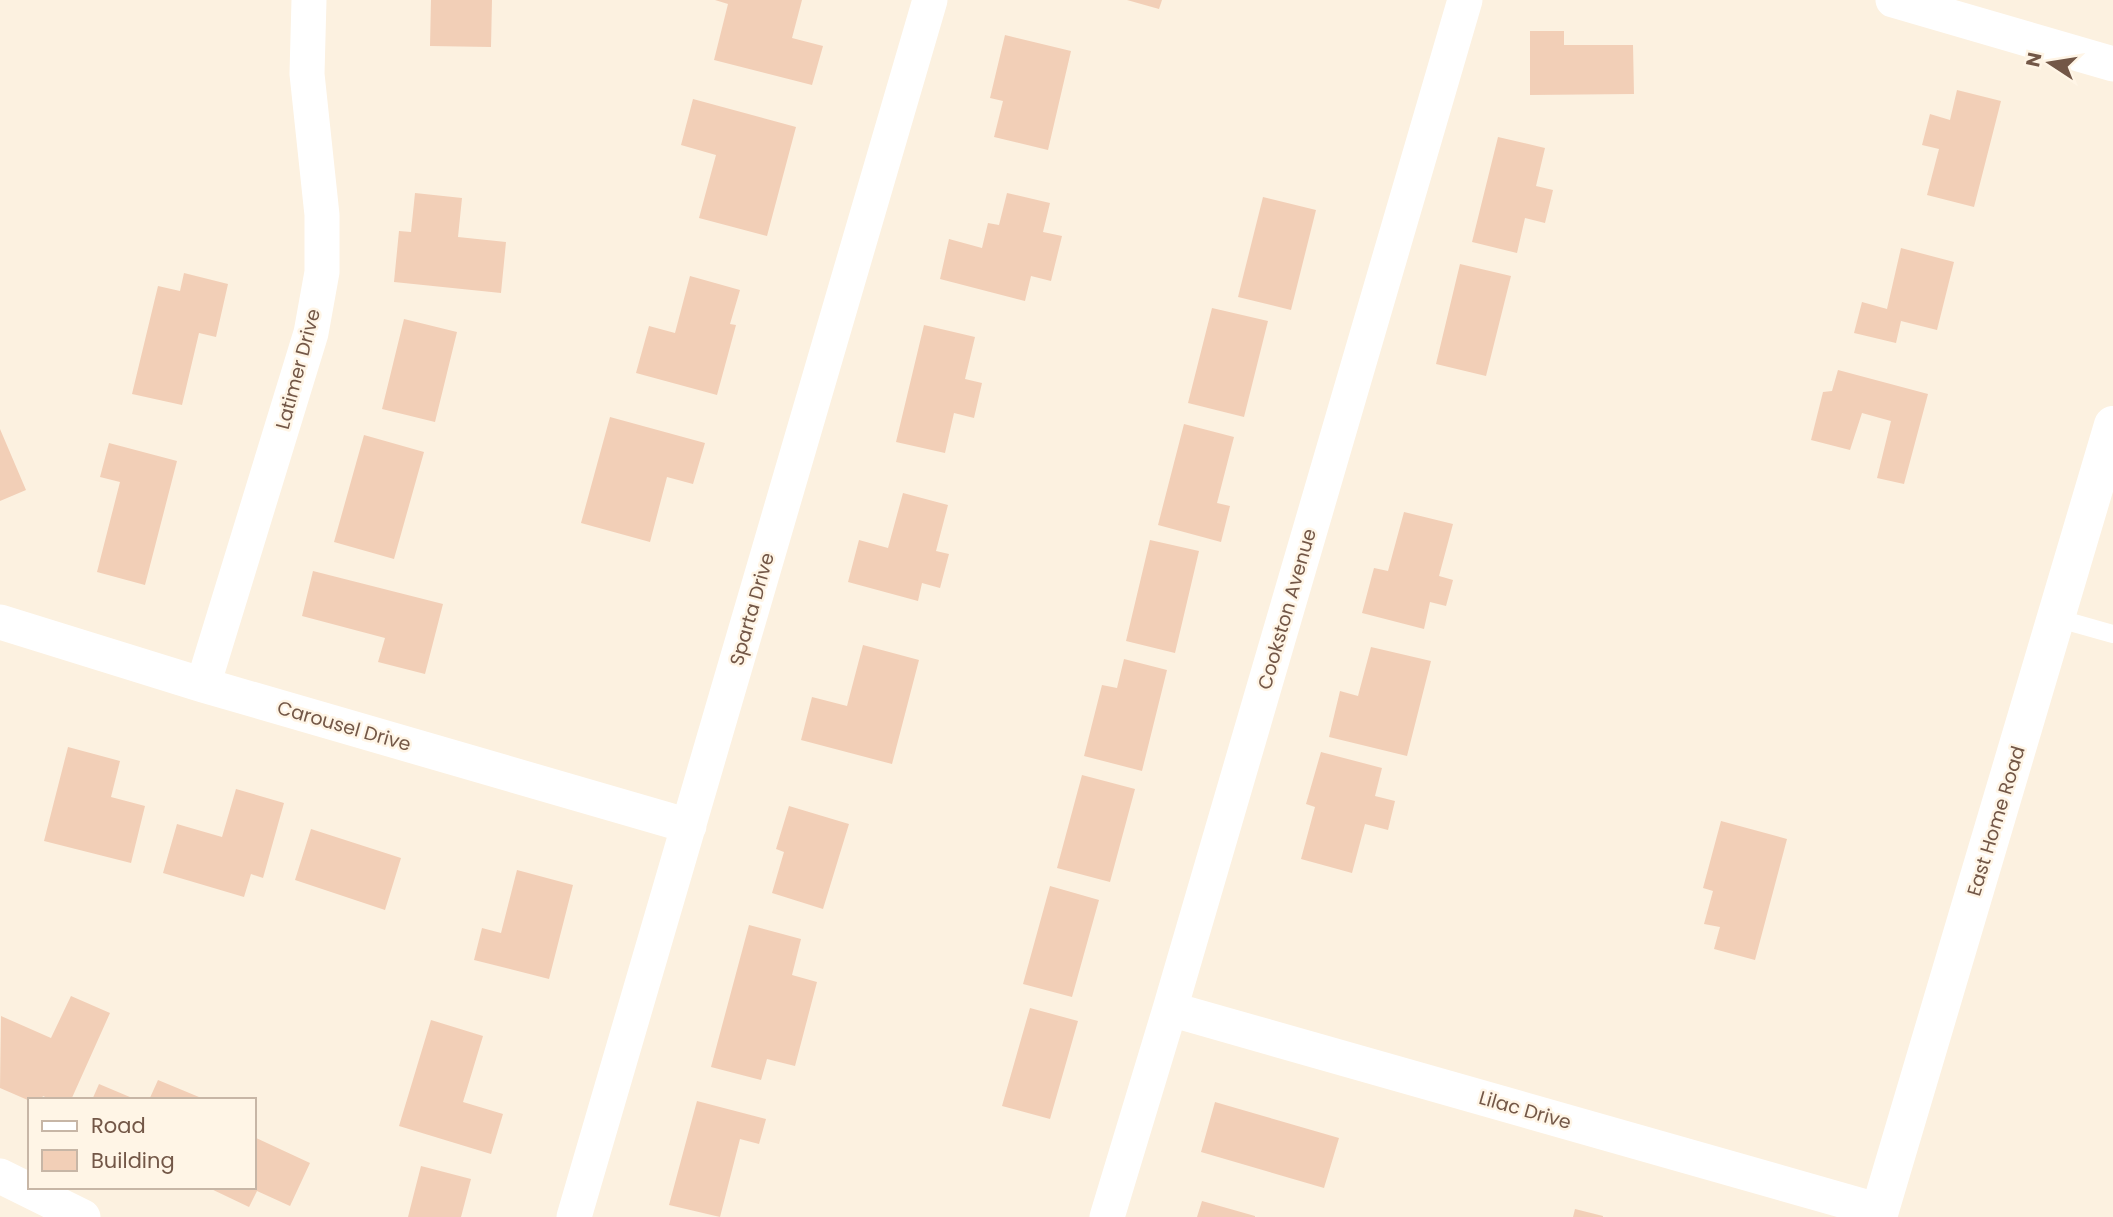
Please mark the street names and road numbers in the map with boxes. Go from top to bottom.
street label: Latimer Drive [269,306,327,432]
street label: Cookston Avenue [1251,525,1323,693]
street label: Sparta Drive [723,549,781,669]
street label: Carousel Drive [274,694,414,758]
street label: East Home Road [1960,743,2032,899]
street label: Lilac Drive [1476,1084,1574,1136]

